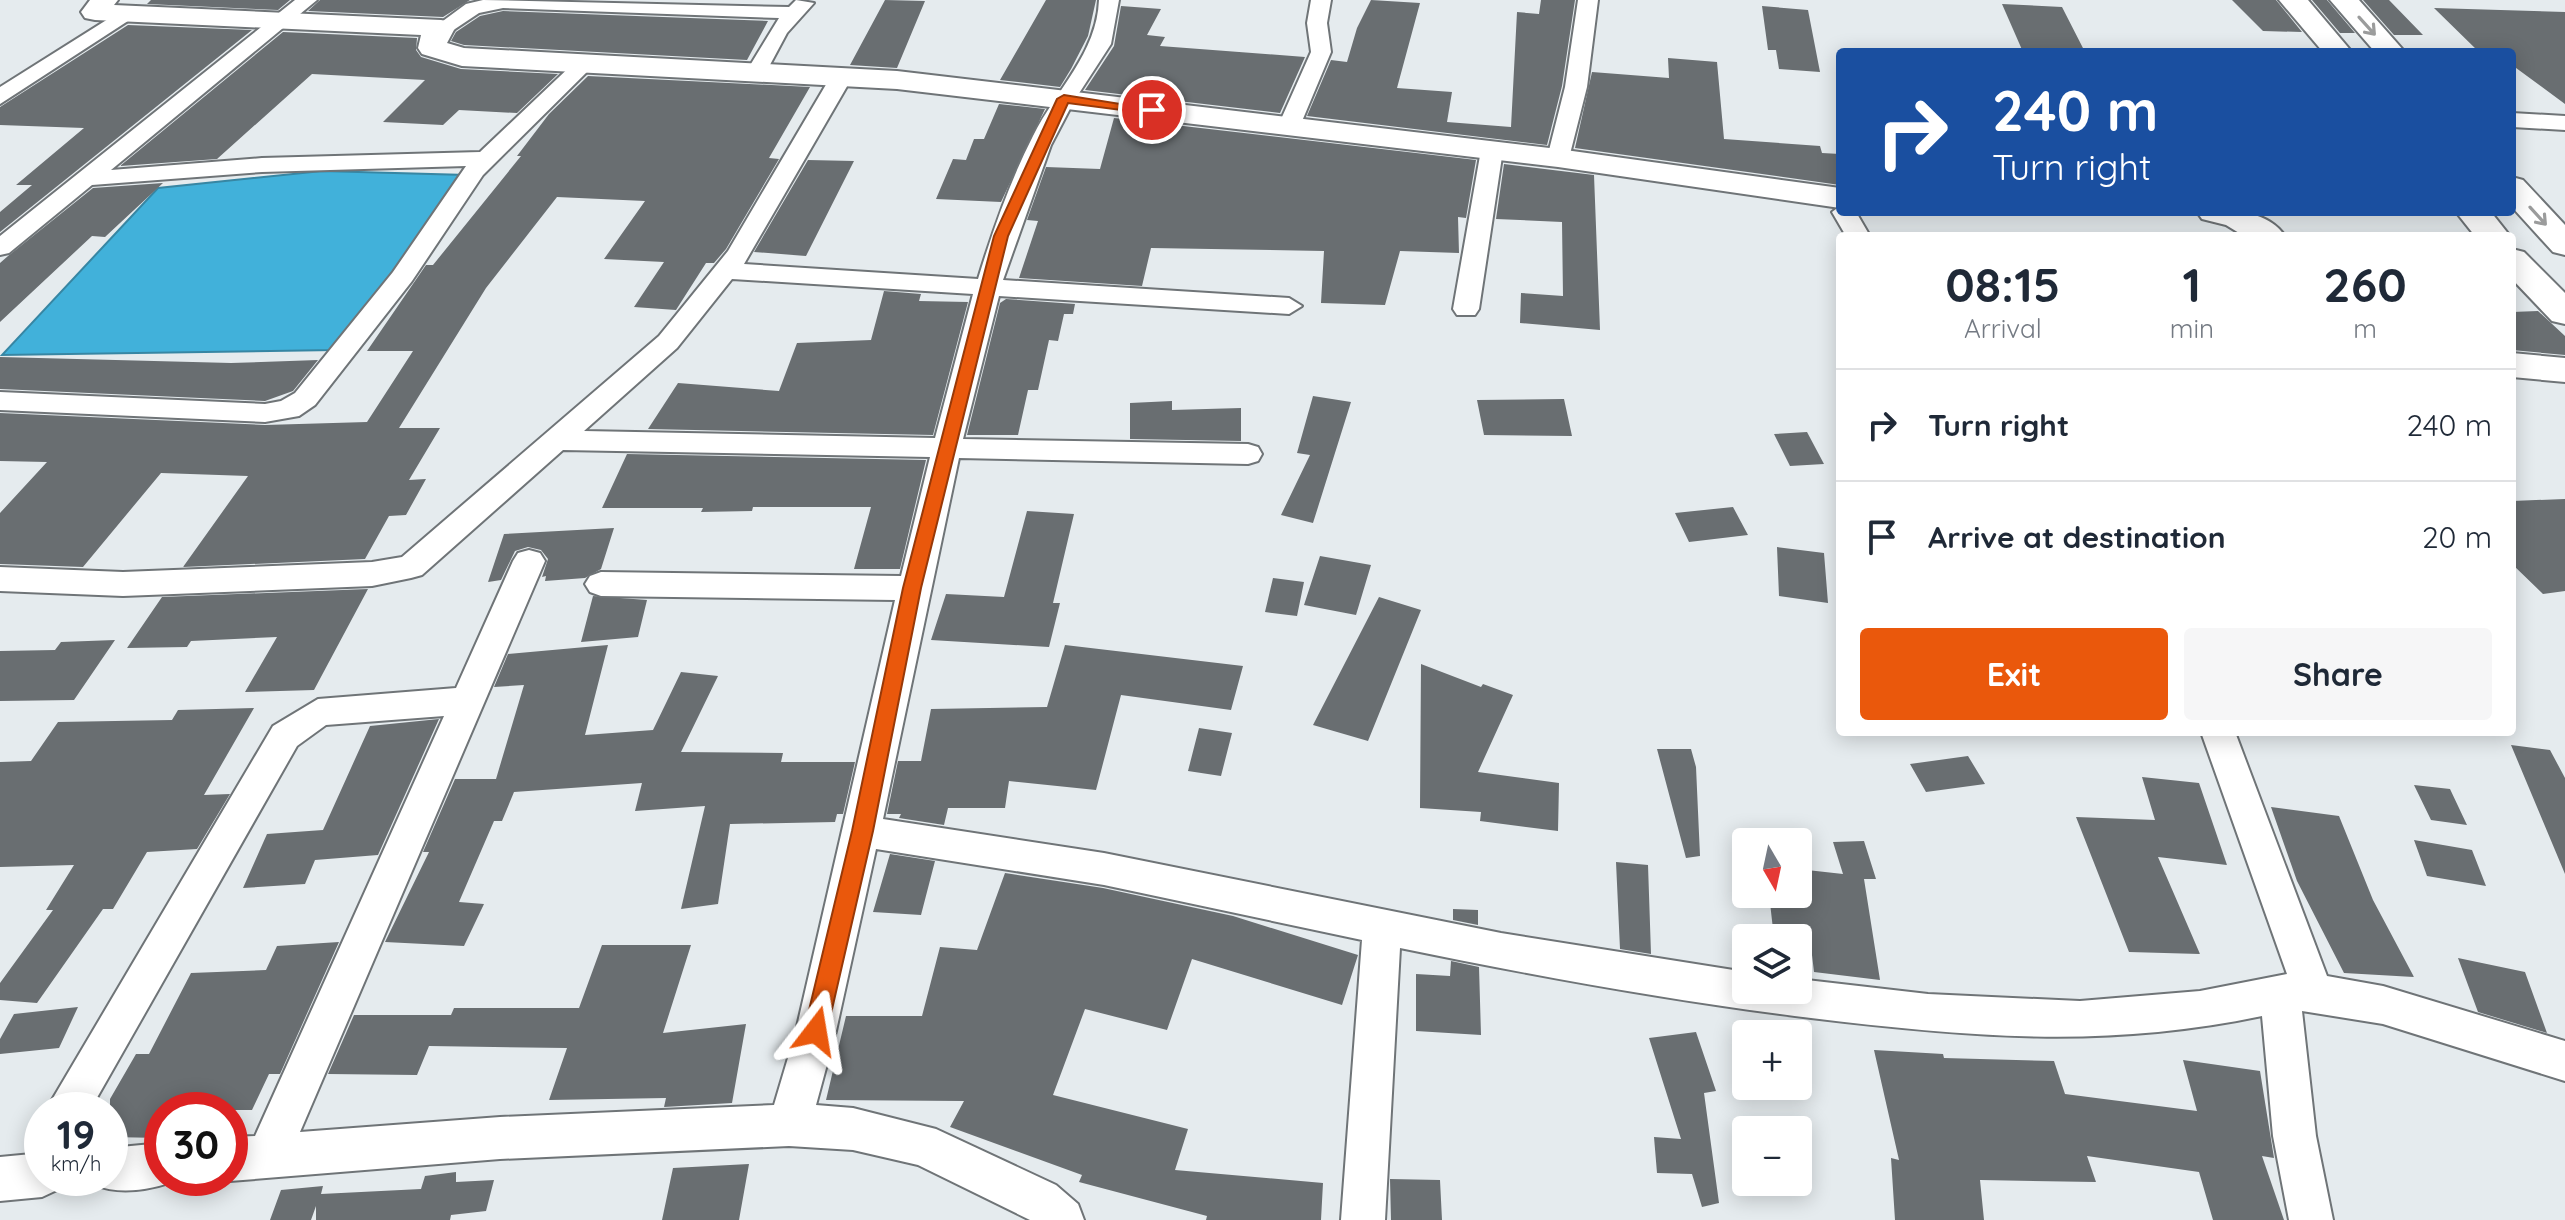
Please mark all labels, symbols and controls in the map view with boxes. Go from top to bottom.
one-way arrow [2358,16,2377,36]
text: 240 m [1992,75,2159,145]
pin [1118,76,1186,144]
icon: right [1860,80,1964,184]
icon: arrive [1130,88,1174,132]
text: Turn right [1992,144,2151,189]
one-way arrow [2529,206,2548,226]
text: 08:15 [1945,254,2060,314]
text: 1 [2183,254,2201,314]
text: 260 [2323,254,2407,314]
text: Arrival [1964,312,2042,345]
text: min [2170,312,2214,345]
text: m [2353,312,2377,345]
icon: right [1860,403,1904,447]
text: Turn right [1928,406,2069,444]
text: 240 m [2407,406,2492,444]
icon: arrive [1860,515,1904,559]
text: Arrive at destination [1928,518,2226,556]
text: 20 m [2422,518,2492,556]
button: Exit [1860,628,2168,720]
button: Share [2184,628,2492,720]
north arrow [1732,828,1812,908]
map controls [1732,828,1812,1196]
button: layers [1732,924,1812,1004]
position arrow [774,989,858,1073]
button: + [1732,1020,1812,1100]
speed limit sign: 30 [144,1092,248,1196]
text: 19 [57,1109,95,1159]
button: − [1732,1116,1812,1196]
text: km/h [51,1151,101,1176]

